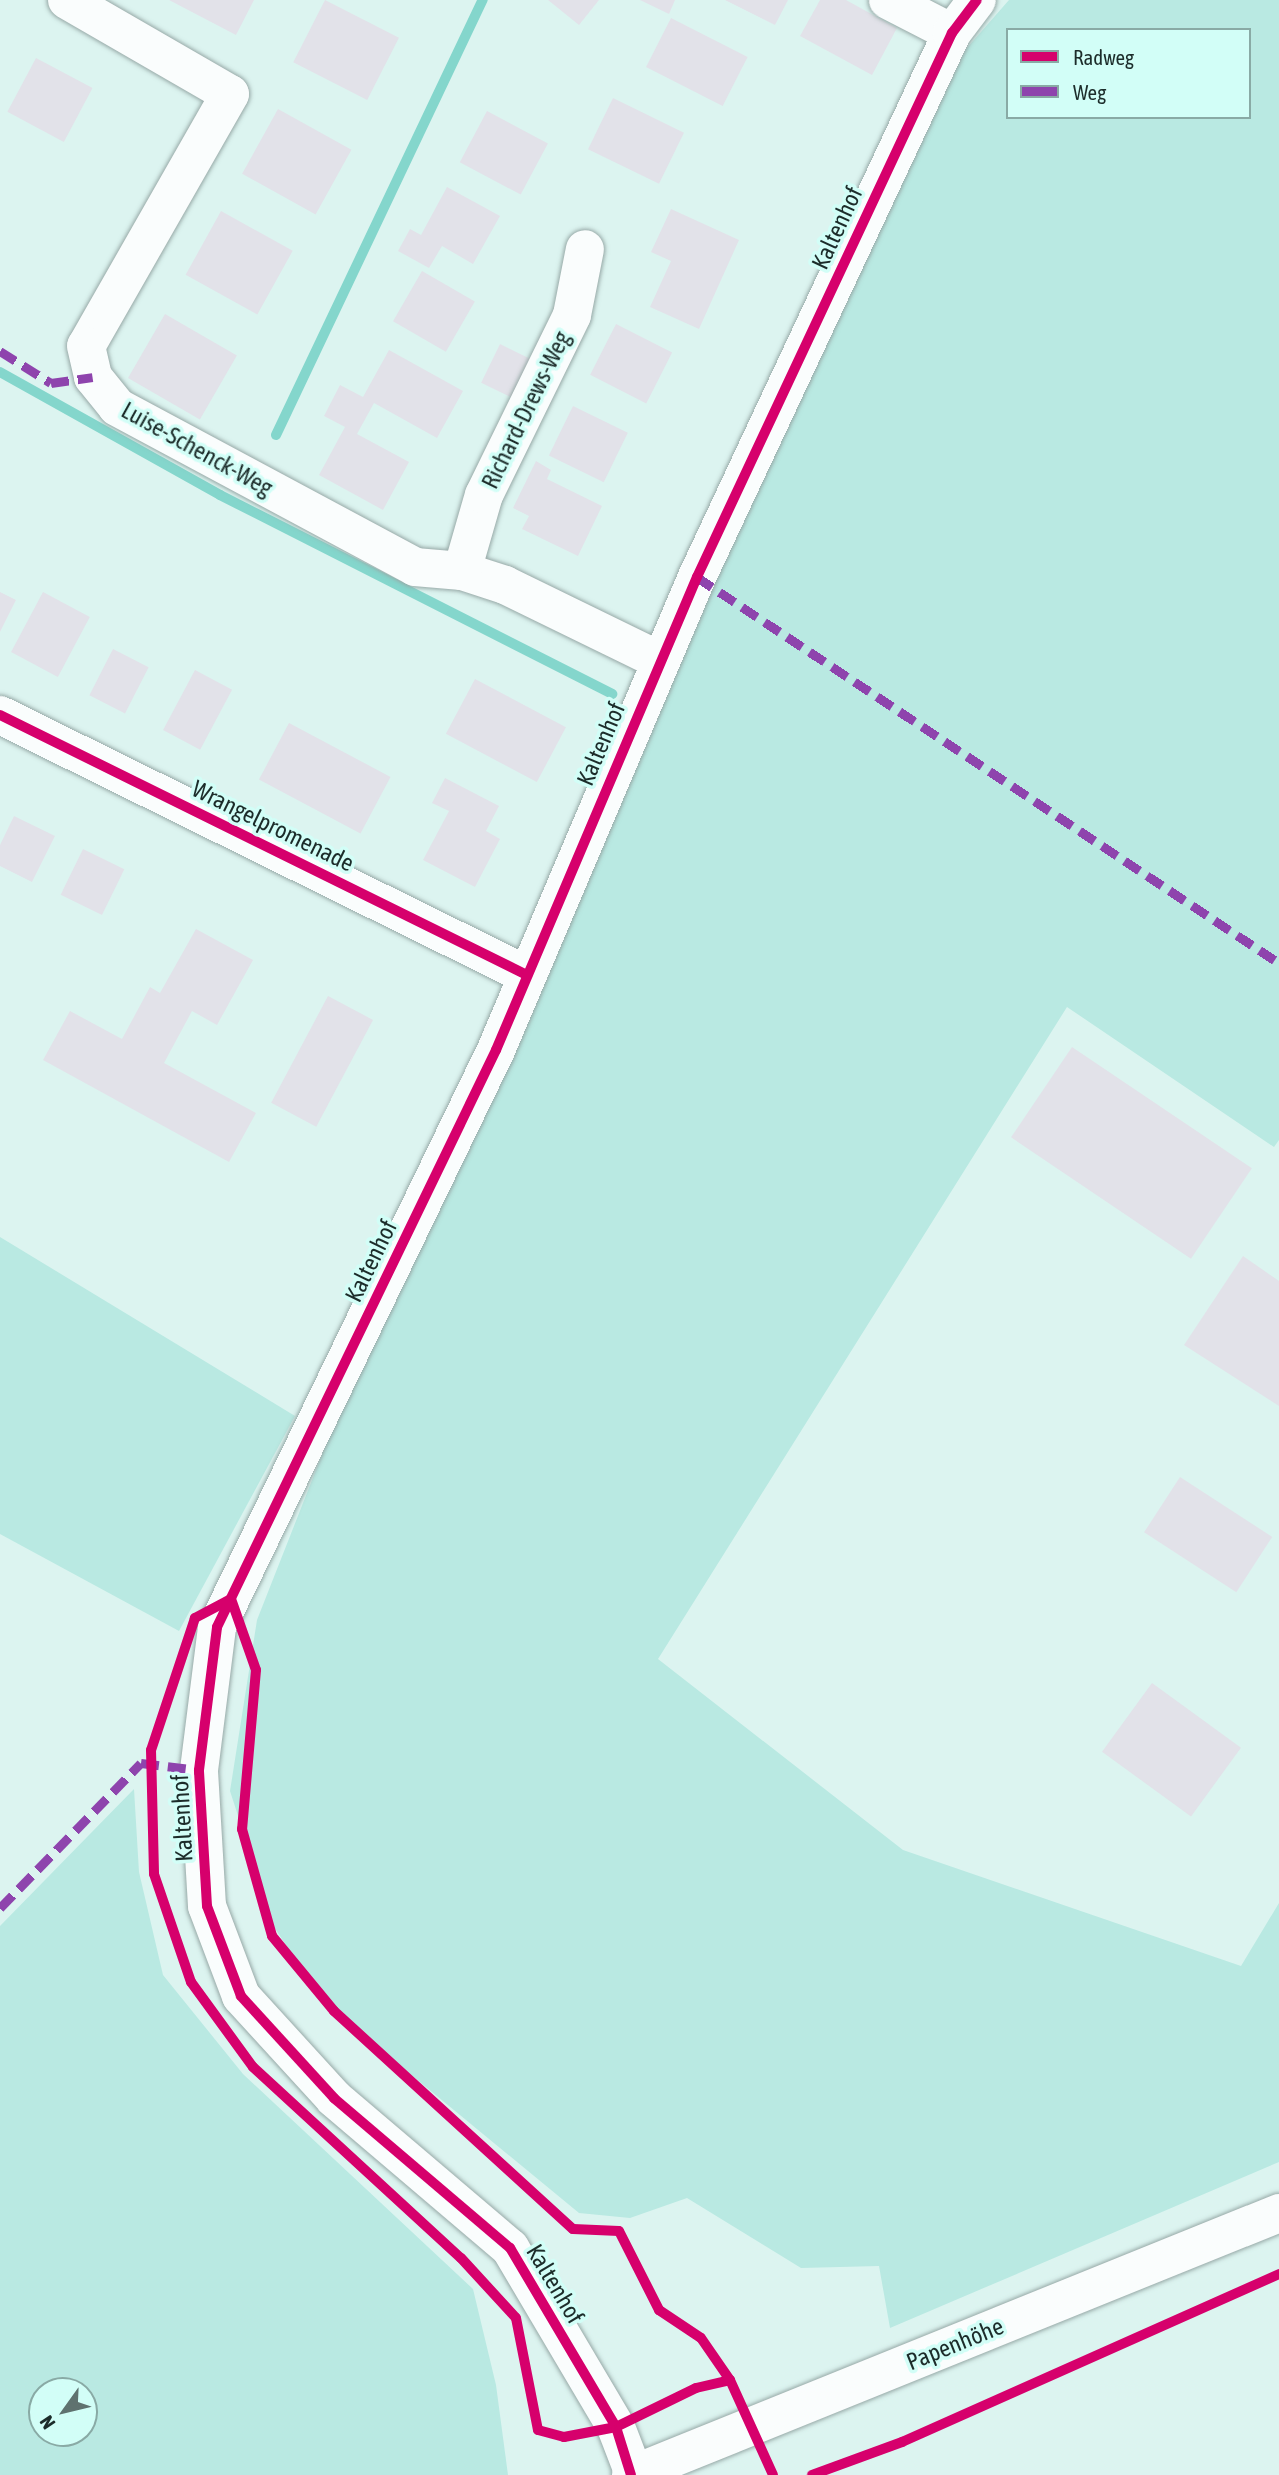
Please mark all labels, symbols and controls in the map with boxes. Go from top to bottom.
legend [1006,28,1251,119]
text: Radweg [1073,45,1134,69]
text: Weg [1073,80,1106,104]
street label: Kaltenhof [805,182,869,274]
street label: Richard-Drews-Weg [475,327,577,493]
street label: Luise-Schenck-Weg [116,396,278,502]
street label: Kaltenhof [571,698,631,790]
street label: Wrangelpromenade [187,774,359,878]
street label: Kaltenhof [339,1215,403,1307]
street label: Kaltenhof [165,1774,199,1862]
street label: Kaltenhof [520,2239,590,2329]
street label: Papenhöhe [902,2312,1008,2376]
north arrow [28,2377,98,2447]
text: N [35,2412,60,2433]

